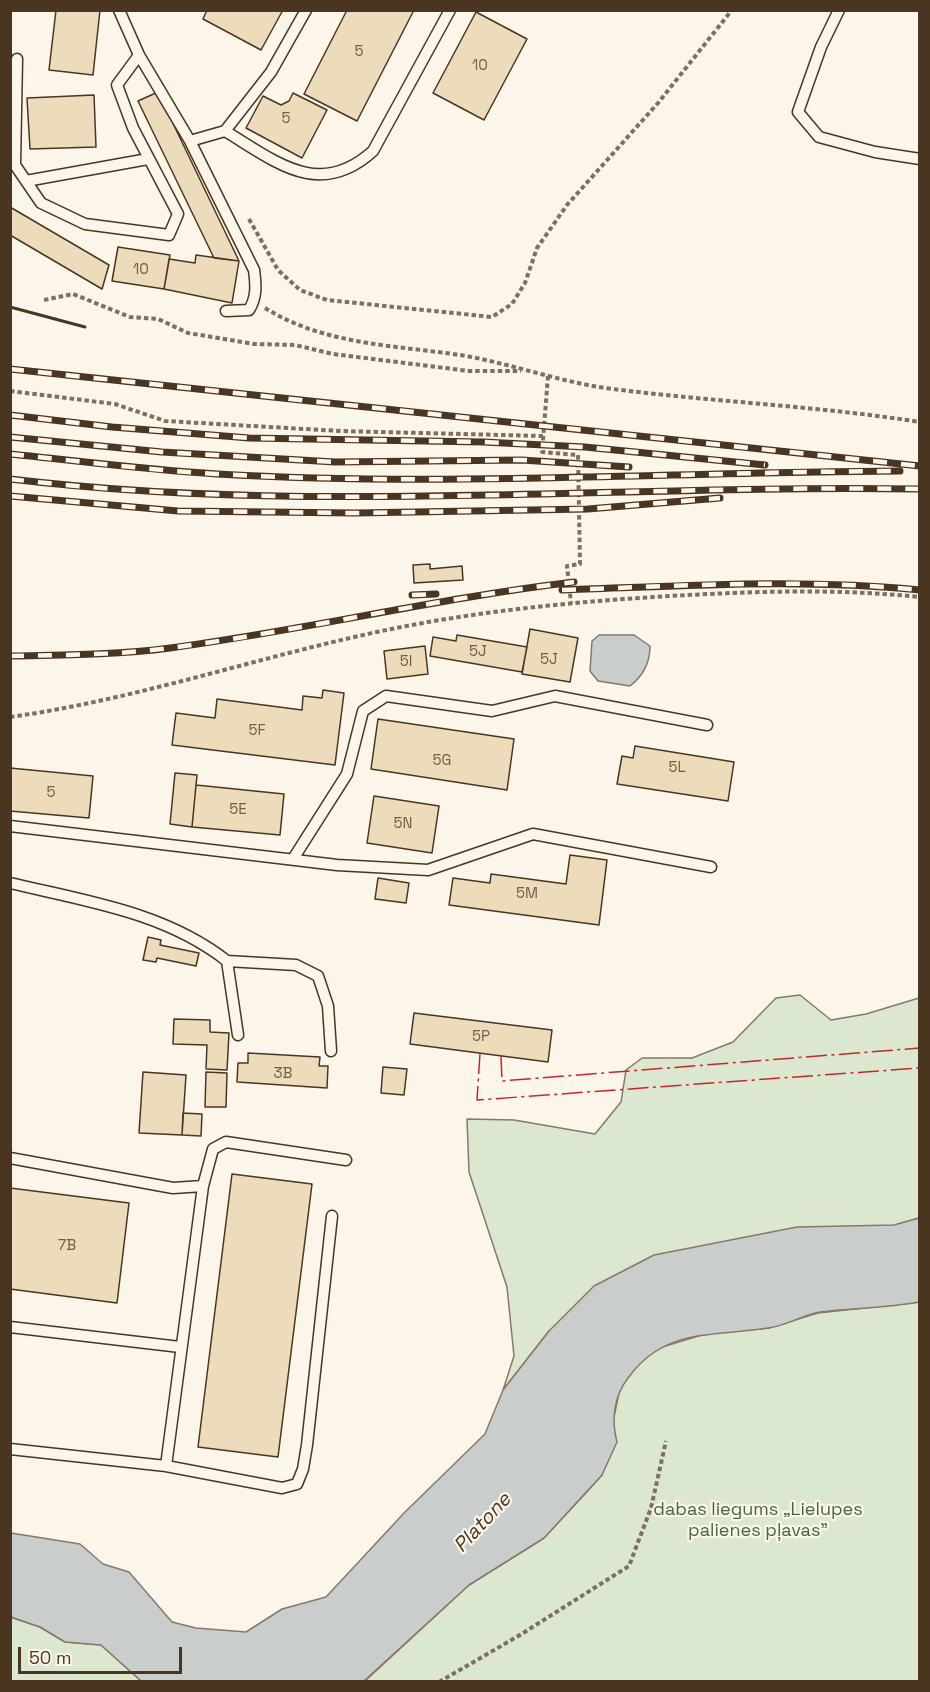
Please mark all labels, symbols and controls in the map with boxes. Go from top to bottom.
house number: 5 [355,43,363,61]
house number: 10 [472,57,488,75]
house number: 5 [282,110,290,128]
house number: 10 [133,261,149,279]
house number: 5J [469,643,487,661]
house number: 5J [540,651,558,669]
house number: 5I [400,653,412,671]
house number: 5F [248,722,266,740]
house number: 5G [433,752,451,770]
house number: 5L [668,759,686,777]
house number: 5 [47,784,55,802]
house number: 5E [229,801,247,819]
house number: 5N [394,815,412,833]
house number: 5M [516,885,538,903]
house number: 5P [472,1028,490,1046]
house number: 3B [274,1065,292,1083]
house number: 7B [58,1237,76,1255]
water label: Platone [449,1488,517,1558]
park label: dabas liegums „Lielupes palienes pļavas” [653,1499,863,1541]
scale bar [21,1635,184,1673]
text: 50 m [29,1646,71,1669]

